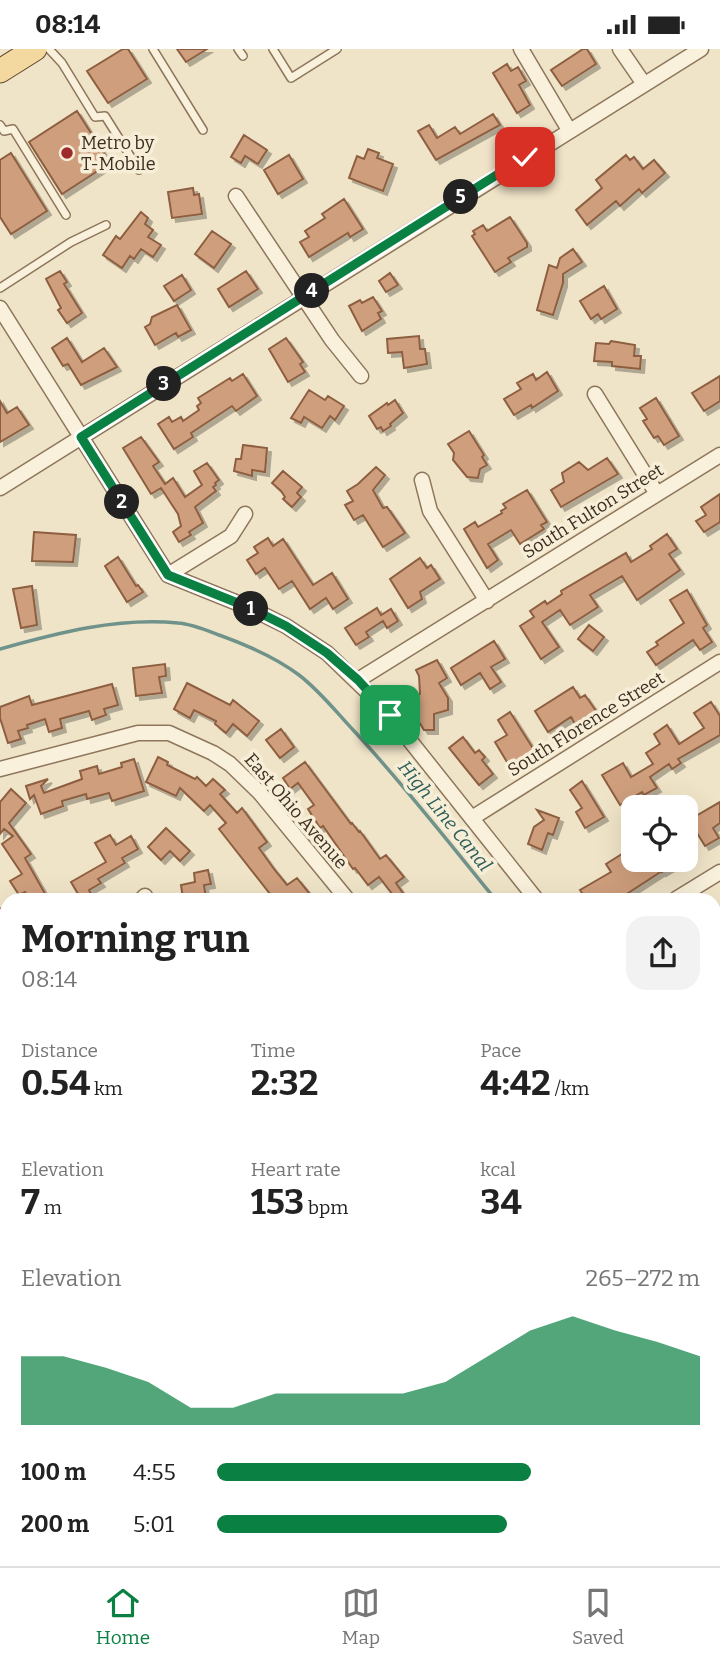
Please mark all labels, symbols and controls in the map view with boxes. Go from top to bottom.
text: 08:14 [35,9,100,40]
pin [495,127,555,187]
place label: Metro by T-Mobile [81,132,156,175]
icon: check [506,138,544,176]
marker: Metro by T-Mobile [59,145,75,161]
pin: 5 [444,179,478,215]
text: 5 [455,185,466,208]
pin: 4 [294,273,330,309]
text: 4 [306,279,317,302]
pin: 3 [146,367,182,401]
text: 3 [158,372,169,395]
street label: South Fulton Street [519,459,668,563]
pin: 2 [104,484,140,519]
text: 2 [116,490,127,513]
pin: 1 [233,591,268,627]
text: 1 [246,597,255,620]
street label: South Florence Street [504,667,669,781]
pin [360,685,420,745]
icon: arrive [371,696,409,734]
street label: East Ohio Avenue [240,749,352,873]
water label: High Line Canal [393,756,497,876]
map controls [621,795,698,872]
button: locate [621,795,698,872]
text: Morning run [21,916,249,962]
button: share [626,916,700,990]
text: 08:14 [21,965,77,993]
text: Distance [21,1039,98,1062]
text: Time [251,1039,296,1062]
text: Pace [480,1039,521,1062]
text: 0.54 [21,1062,90,1104]
text: 2:32 [251,1062,318,1104]
text: 4:42 [480,1062,551,1104]
text: km [90,1077,123,1100]
text: /km [551,1077,589,1100]
text: Elevation [21,1158,104,1181]
text: Heart rate [251,1158,341,1181]
text: kcal [480,1158,516,1181]
text: 7 [21,1181,40,1223]
text: 153 [251,1181,304,1223]
text: 34 [480,1181,522,1223]
text: m [40,1196,62,1219]
text: bpm [304,1196,348,1219]
text: Elevation [21,1264,121,1292]
text: 265–272 m [586,1264,700,1292]
text: 100 m [21,1458,86,1486]
text: 4:55 [133,1458,176,1486]
text: 200 m [21,1510,89,1538]
text: 5:01 [133,1510,174,1538]
tab: Home [96,1584,150,1649]
tab: Map [342,1584,380,1649]
tab: Saved [572,1584,624,1649]

